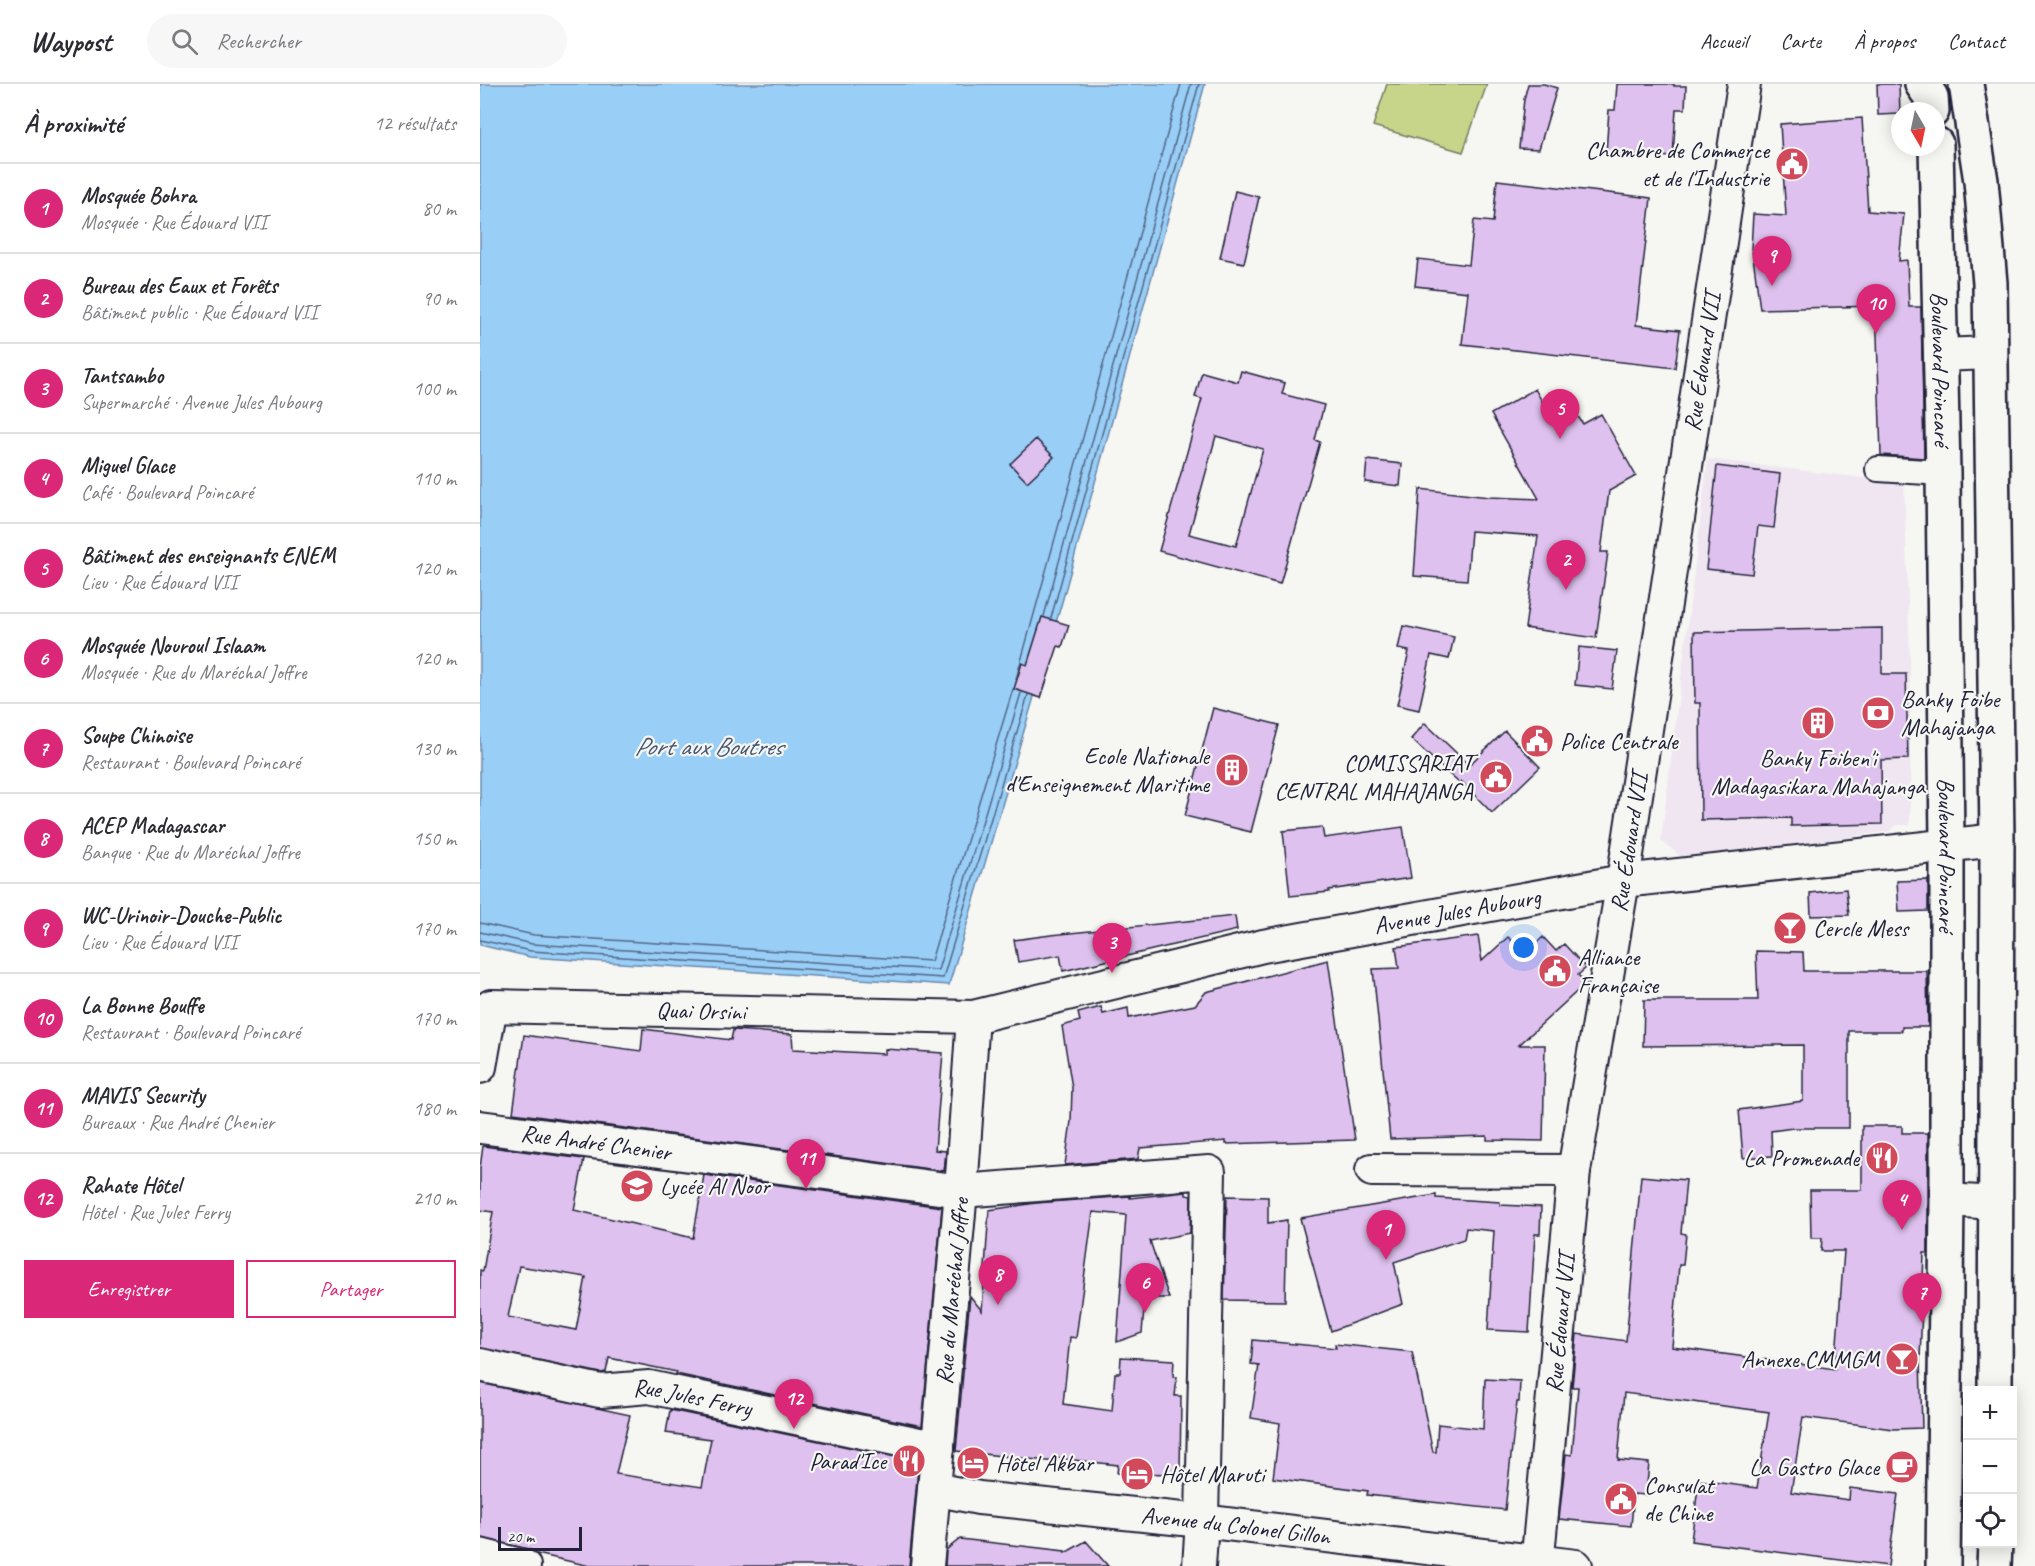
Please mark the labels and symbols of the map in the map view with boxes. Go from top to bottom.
north arrow [1891,102,1945,156]
place label: Chambre de Commerce et de l'Industrie [1586,135,1771,193]
public building icon: Chambre de Commerce et de l'Industrie [1774,146,1810,182]
pin: 9 [1752,236,1792,286]
pin: 10 [1856,284,1896,334]
street label: Rue Édouard VII [1676,285,1728,433]
street label: Boulevard Poincaré [1924,292,1958,451]
pin: 5 [1540,390,1580,439]
pin: 2 [1546,540,1586,590]
place label: Banky Foibe Mahajanga [1901,684,2002,742]
bank icon: Banky Foibe Mahajanga [1860,695,1896,731]
building icon: Banky Foiben'i Madagasikara Mahajanga [1800,705,1836,741]
public building icon: Police Centrale [1519,723,1555,759]
place label: Police Centrale [1560,726,1680,756]
water label: Port aux Boutres [634,730,786,763]
place label: Ecole Nationale d'Enseignement Maritime [1005,741,1211,799]
place label: Banky Foiben'i Madagasikara Mahajanga [1711,743,1926,801]
place label: COMISSARIAT CENTRAL MAHAJANGA [1274,748,1479,806]
building icon: Ecole Nationale d'Enseignement Maritime [1214,752,1250,788]
public building icon: COMISSARIAT CENTRAL MAHAJANGA [1478,759,1514,795]
street label: Rue Édouard VII [1603,766,1655,914]
street label: Boulevard Poincaré [1931,778,1962,936]
street label: Avenue Jules Aubourg [1372,881,1544,941]
bar icon: Cercle Mess [1772,910,1808,946]
place label: Cercle Mess [1813,913,1910,943]
pin: 3 [1092,924,1132,973]
your location [1509,933,1538,962]
place label: Alliance Française [1578,942,1660,1000]
public building icon: Alliance Française [1537,953,1573,989]
street label: Quai Orsini [656,995,749,1027]
street label: Rue André Chenier [519,1118,675,1168]
pin: 11 [786,1140,826,1189]
restaurant icon: La Promenade [1864,1140,1900,1176]
place label: La Promenade [1744,1143,1861,1173]
school or university icon: Lycée Al Noor [619,1168,655,1204]
place label: Lycée Al Noor [660,1171,772,1201]
pin: 4 [1882,1180,1922,1230]
street label: Rue du Maréchal Joffre [929,1194,976,1386]
pin: 1 [1366,1210,1406,1260]
street label: Rue Édouard VII [1538,1247,1582,1394]
pin: 8 [978,1256,1018,1305]
pin: 6 [1126,1264,1164,1313]
pin: 7 [1902,1274,1942,1323]
bar icon: Annexe CMMGM [1884,1341,1920,1377]
place label: Annexe CMMGM [1741,1344,1881,1374]
street label: Rue Jules Ferry [631,1371,756,1424]
pin: 12 [774,1380,814,1429]
restaurant icon: Parad'Ice [891,1443,927,1479]
hotel icon: Hôtel Akbar [955,1445,991,1481]
place label: Parad'Ice [809,1446,888,1476]
place label: Hôtel Akbar [996,1448,1095,1478]
cafe icon: La Gastro Glace [1884,1449,1920,1485]
place label: La Gastro Glace [1749,1452,1881,1482]
hotel icon: Hôtel Maruti [1119,1456,1155,1492]
place label: Hôtel Maruti [1160,1459,1267,1489]
place label: Consulat de Chine [1644,1470,1716,1528]
public building icon: Consulat de Chine [1603,1481,1639,1517]
street label: Avenue du Colonel Gillon [1140,1500,1333,1551]
scale bar [498,1524,582,1552]

